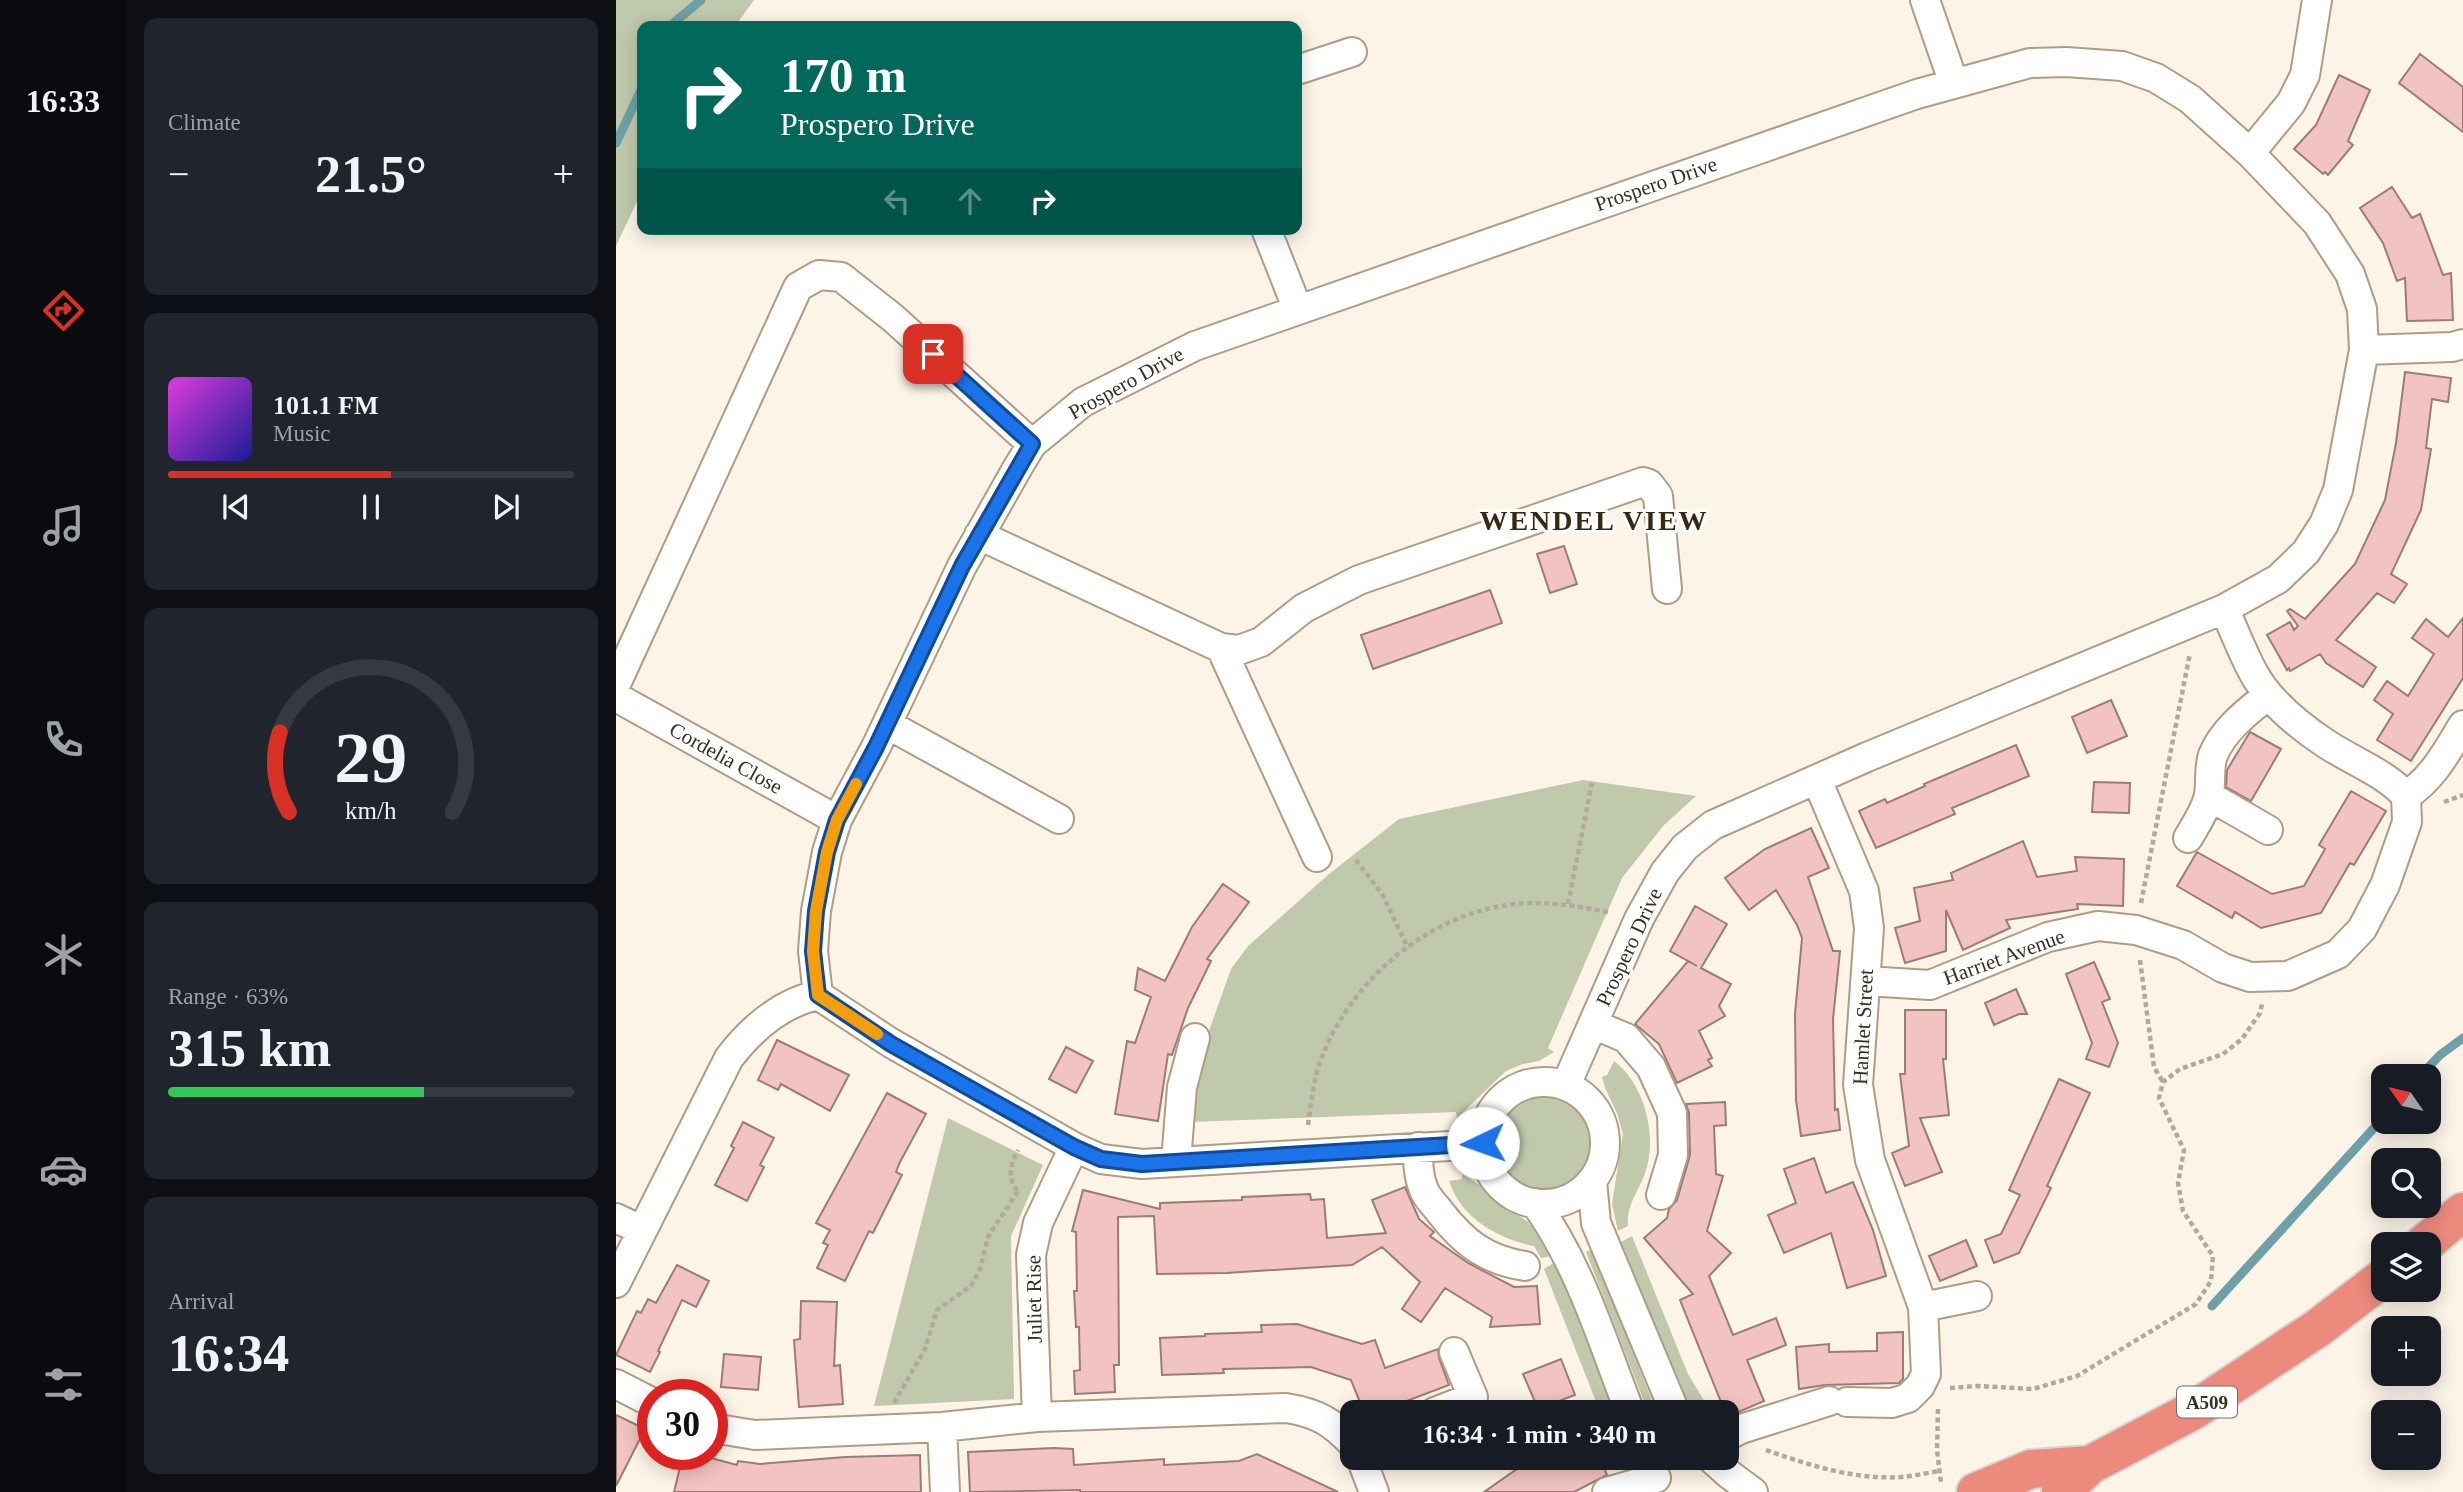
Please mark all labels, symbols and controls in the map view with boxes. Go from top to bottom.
text: 170 m [780,48,907,103]
icon: right [665,49,756,140]
text: 16:33 [26,83,100,119]
text: Prospero Drive [780,106,975,142]
text: Climate [168,110,241,135]
text: 21.5° [315,146,427,203]
street label: Prospero Drive [1592,152,1720,216]
text: − [168,153,189,195]
text: + [553,153,574,195]
icon: left [878,182,916,220]
icon: ahead [951,182,989,220]
icon: right [1024,182,1062,220]
icon: directions [39,286,88,335]
pin [903,324,963,384]
icon: arrive [914,335,952,373]
street label: Prospero Drive [1064,342,1188,424]
text: 101.1 FM [273,391,378,420]
text: Music [273,421,331,446]
icon: previous [217,488,255,526]
icon: pause [352,488,390,526]
icon: next [487,488,525,526]
icon: music [39,501,88,550]
district label: WENDEL VIEW [1479,505,1709,536]
icon: phone [39,715,88,764]
text: 29 [335,717,407,798]
street label: Cordelia Close [665,717,787,799]
text: km/h [345,797,397,824]
street label: Prospero Drive [1591,884,1667,1010]
street label: Harriet Avenue [1940,924,2068,990]
icon: climate [39,930,88,979]
street label: Hamlet Street [1848,968,1878,1086]
text: Range · 63% [168,984,288,1009]
text: 315 km [168,1020,331,1077]
north arrow [2371,1064,2441,1134]
map controls [2371,1064,2441,1470]
position arrow [1446,1106,1520,1180]
icon: car [39,1145,88,1194]
button: search [2371,1148,2441,1218]
button: layers [2371,1232,2441,1302]
street label: Juliet Rise [1021,1255,1047,1343]
text: Arrival [168,1289,234,1314]
button: + [2371,1316,2441,1386]
text: 16:34 [168,1325,289,1382]
icon: filters [39,1360,88,1409]
speed limit sign: 30 [637,1379,728,1470]
road number: A509 [2177,1386,2237,1418]
button: − [2371,1400,2441,1470]
text: 16:34 · 1 min · 340 m [1423,1420,1657,1449]

